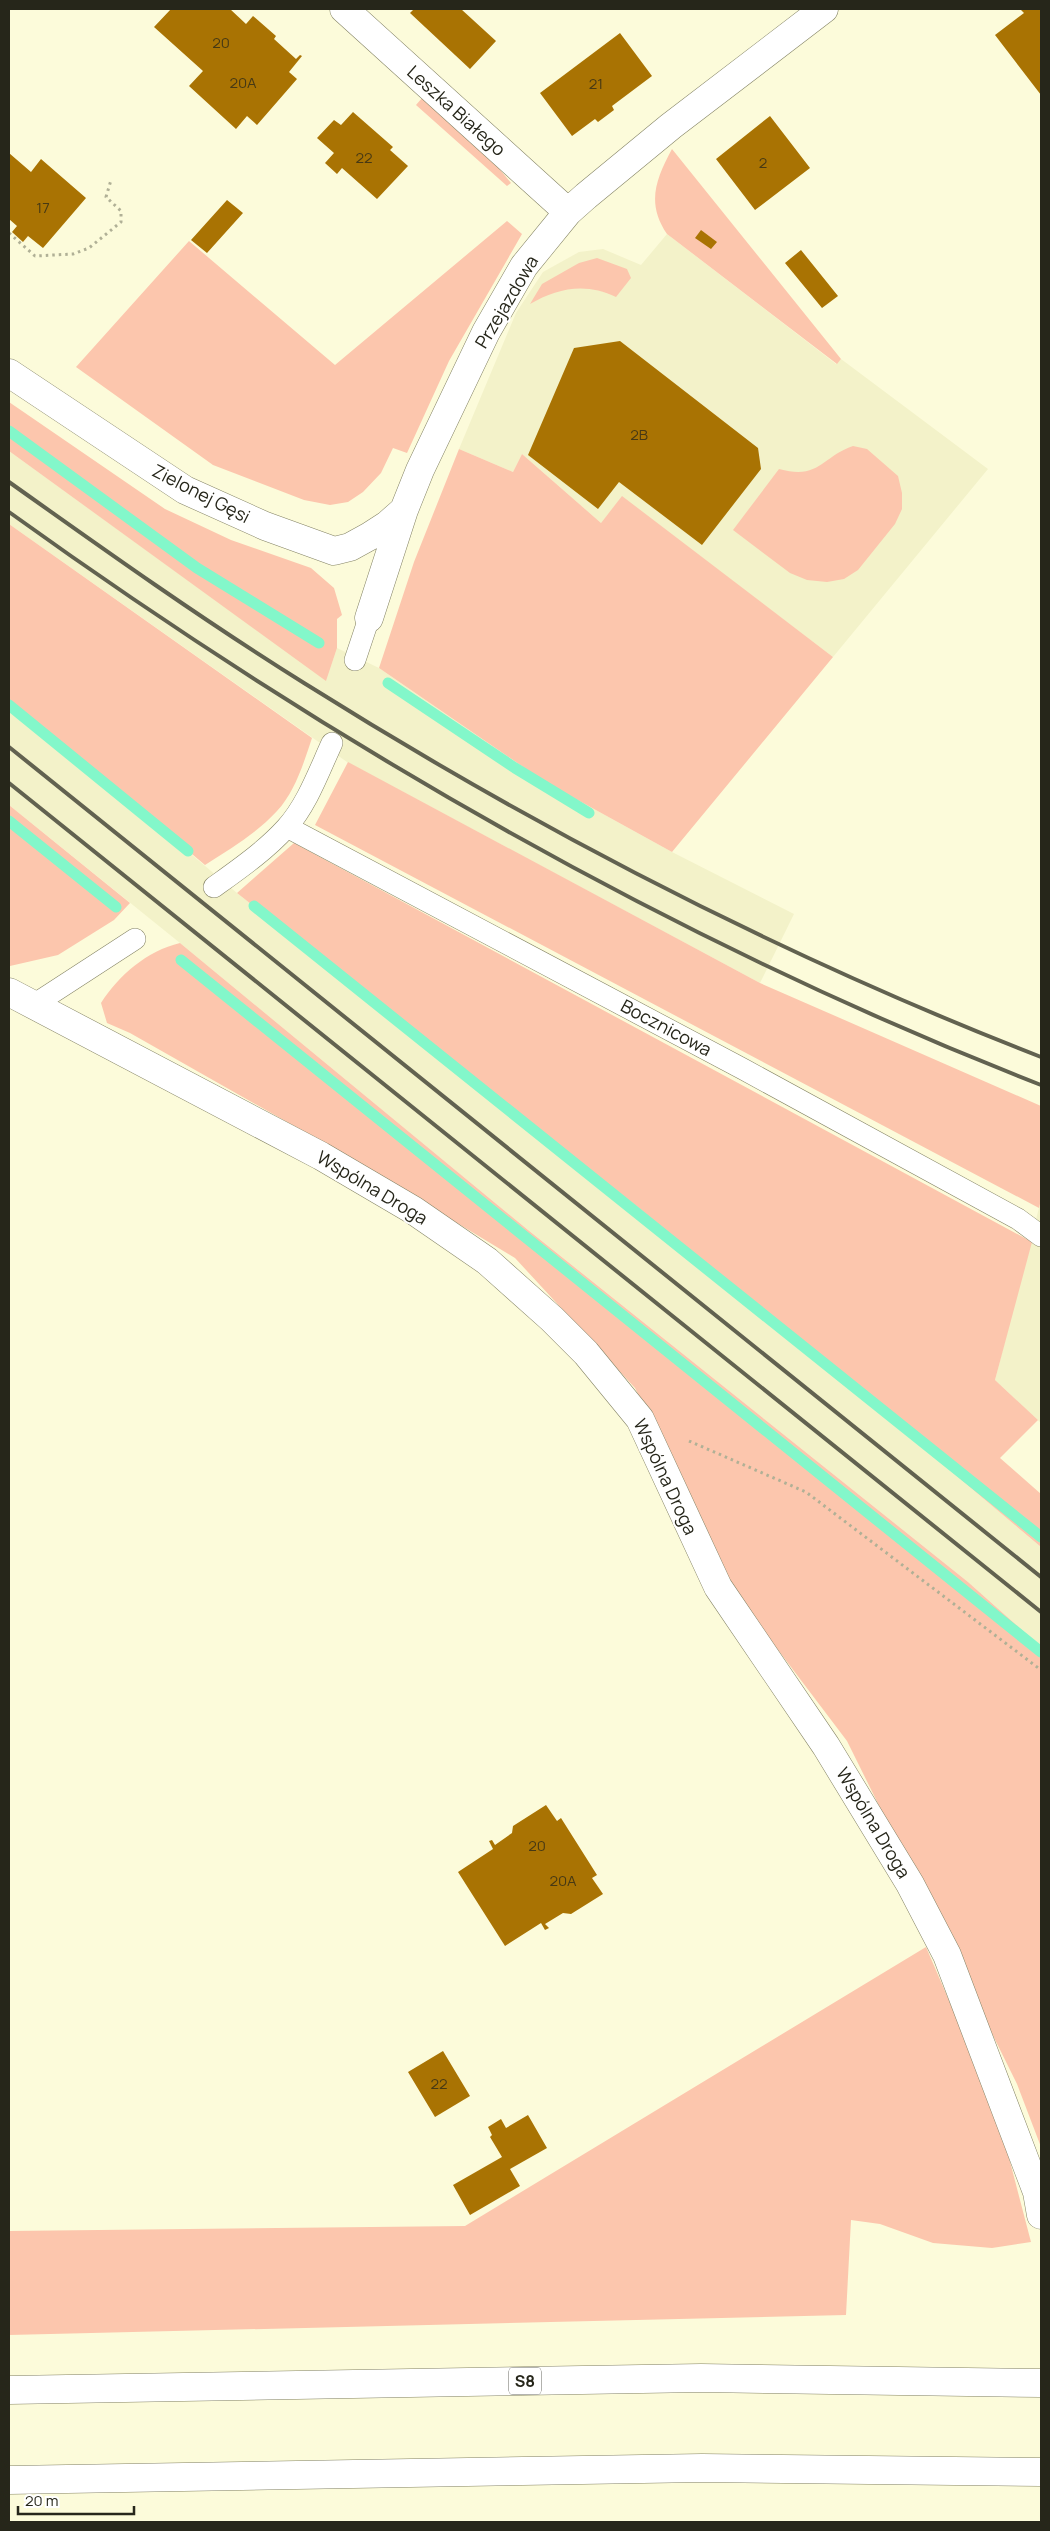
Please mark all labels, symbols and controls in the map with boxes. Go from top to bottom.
house number: 20 [212,32,230,53]
street label: Leszka Białego [402,60,511,161]
house number: 20A [229,72,257,93]
house number: 21 [589,73,603,94]
house number: 22 [355,147,373,168]
house number: 2 [759,152,767,173]
house number: 17 [36,197,50,218]
street label: Przejazdowa [469,251,543,352]
house number: 2B [630,424,648,445]
street label: Zielonej Gęsi [148,458,254,528]
street label: Bocznicowa [617,993,716,1061]
street label: Wspólna Droga [313,1145,432,1230]
street label: Wspólna Droga [629,1415,703,1538]
street label: Wspólna Droga [831,1763,916,1882]
house number: 20 [528,1835,546,1856]
house number: 20A [549,1870,577,1891]
house number: 22 [430,2073,448,2094]
road number: S8 [509,2368,541,2394]
scale bar [18,2484,134,2516]
text: 20 m [25,2490,58,2511]

